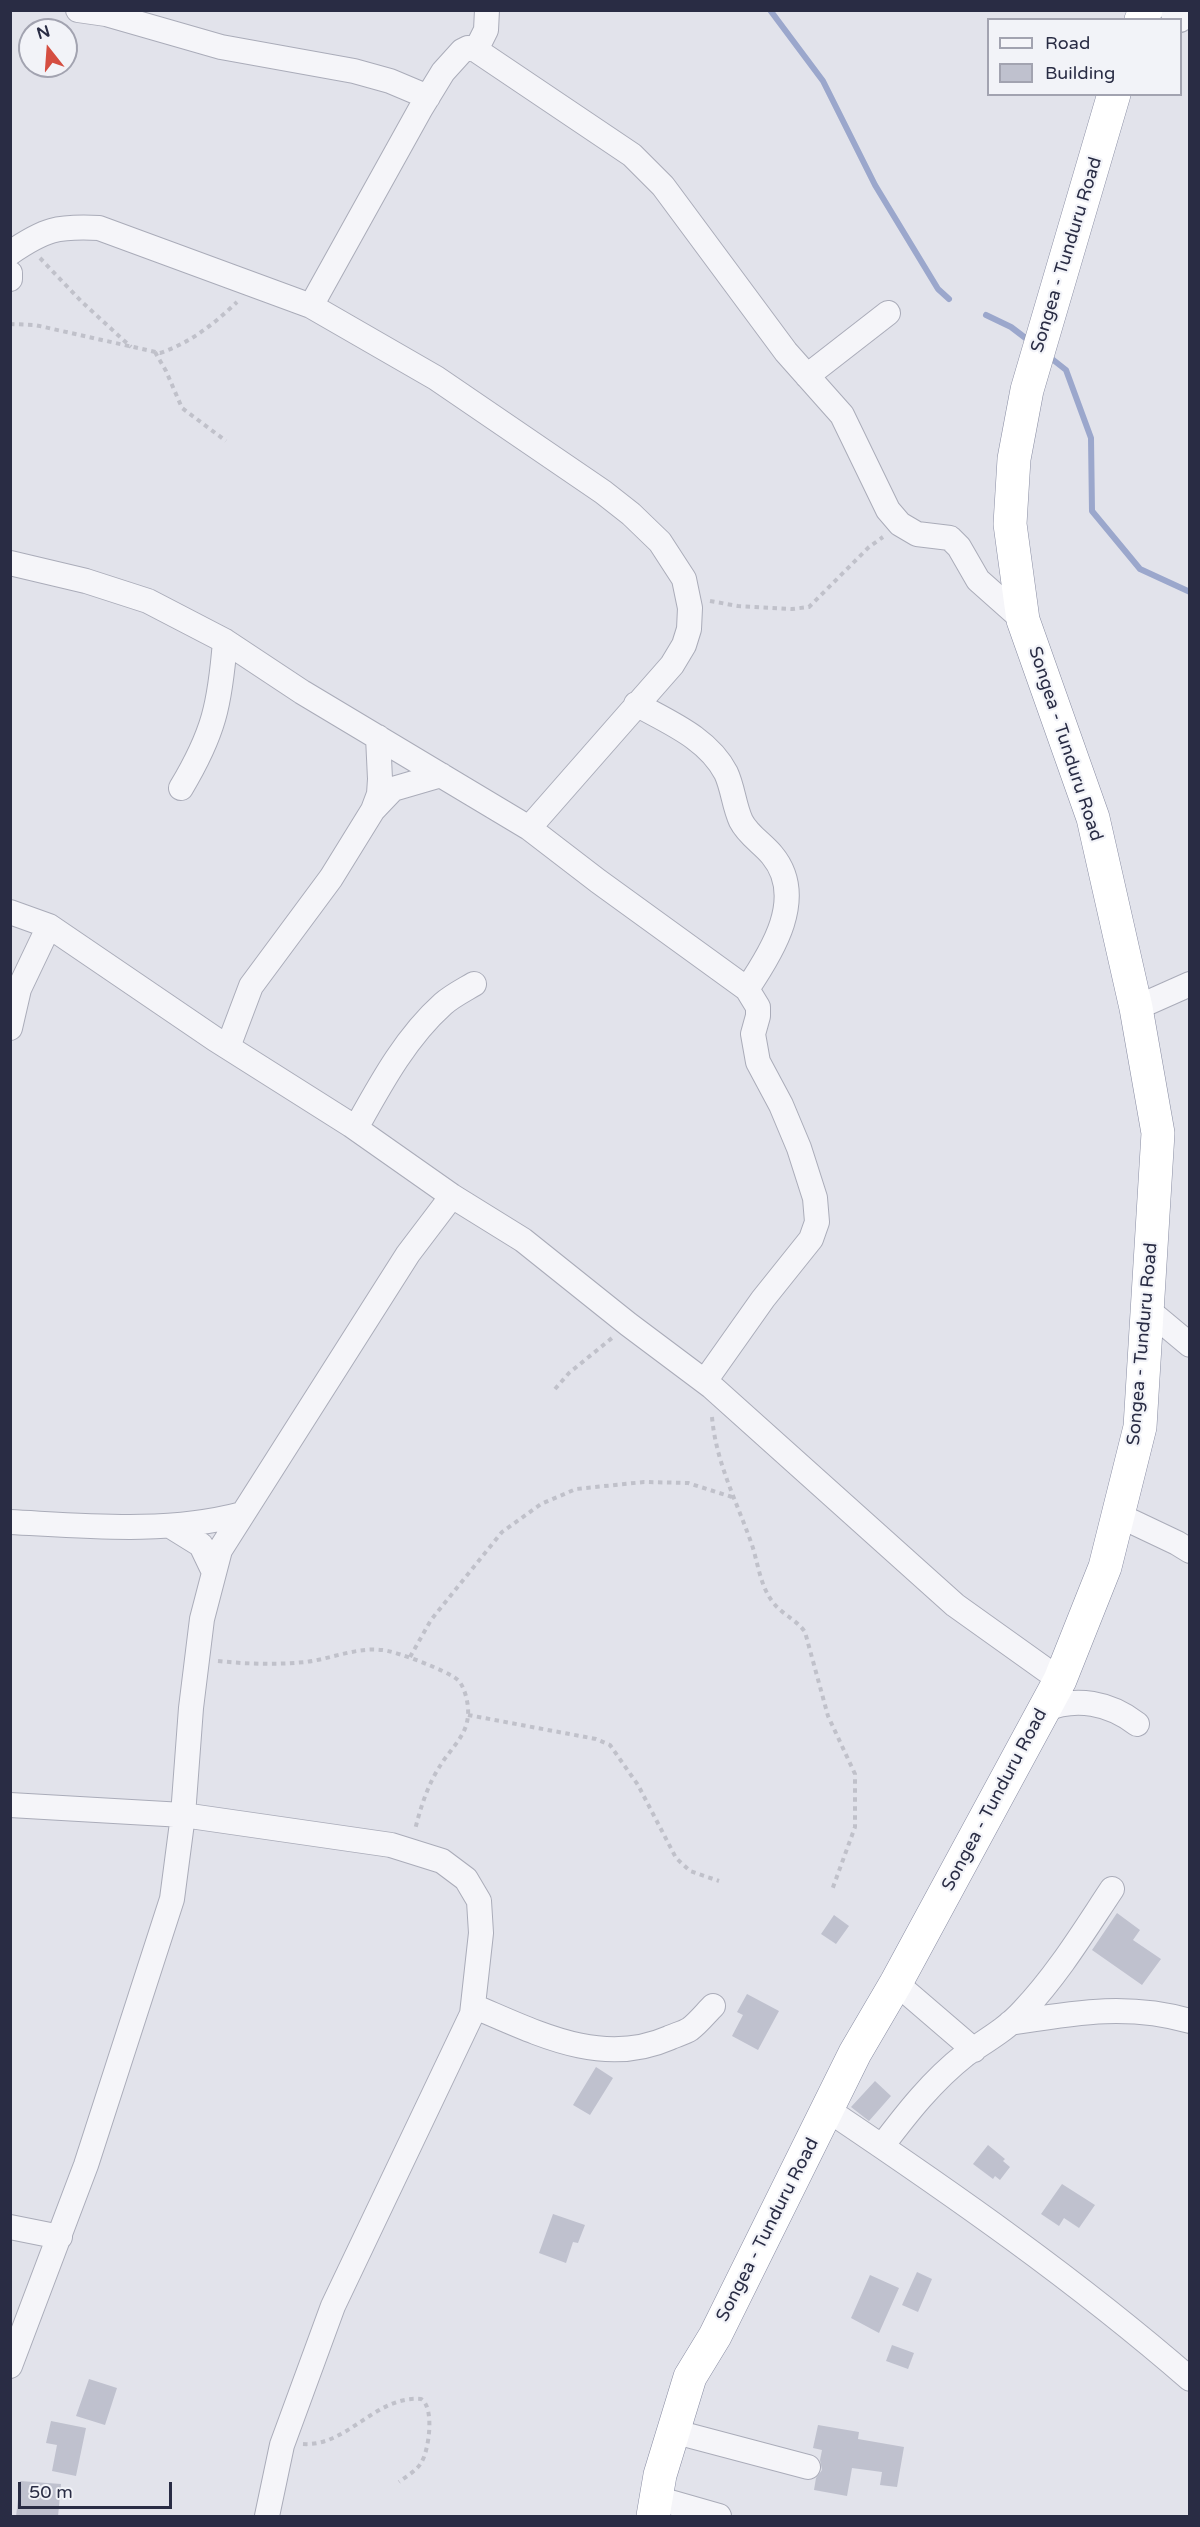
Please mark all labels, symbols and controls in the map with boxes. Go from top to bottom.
north arrow [18,18,78,78]
legend [987,18,1182,96]
text: N [34,21,52,44]
text: Road [1045,32,1090,54]
text: Building [1045,62,1115,84]
street label: Songea - Tunduru Road [1027,155,1107,355]
street label: Songea - Tunduru Road [1023,644,1107,844]
street label: Songea - Tunduru Road [1123,1242,1163,1446]
street label: Songea - Tunduru Road [938,1705,1052,1895]
street label: Songea - Tunduru Road [712,2135,824,2325]
scale bar [21,2470,176,2508]
text: 50 m [29,2481,73,2503]

